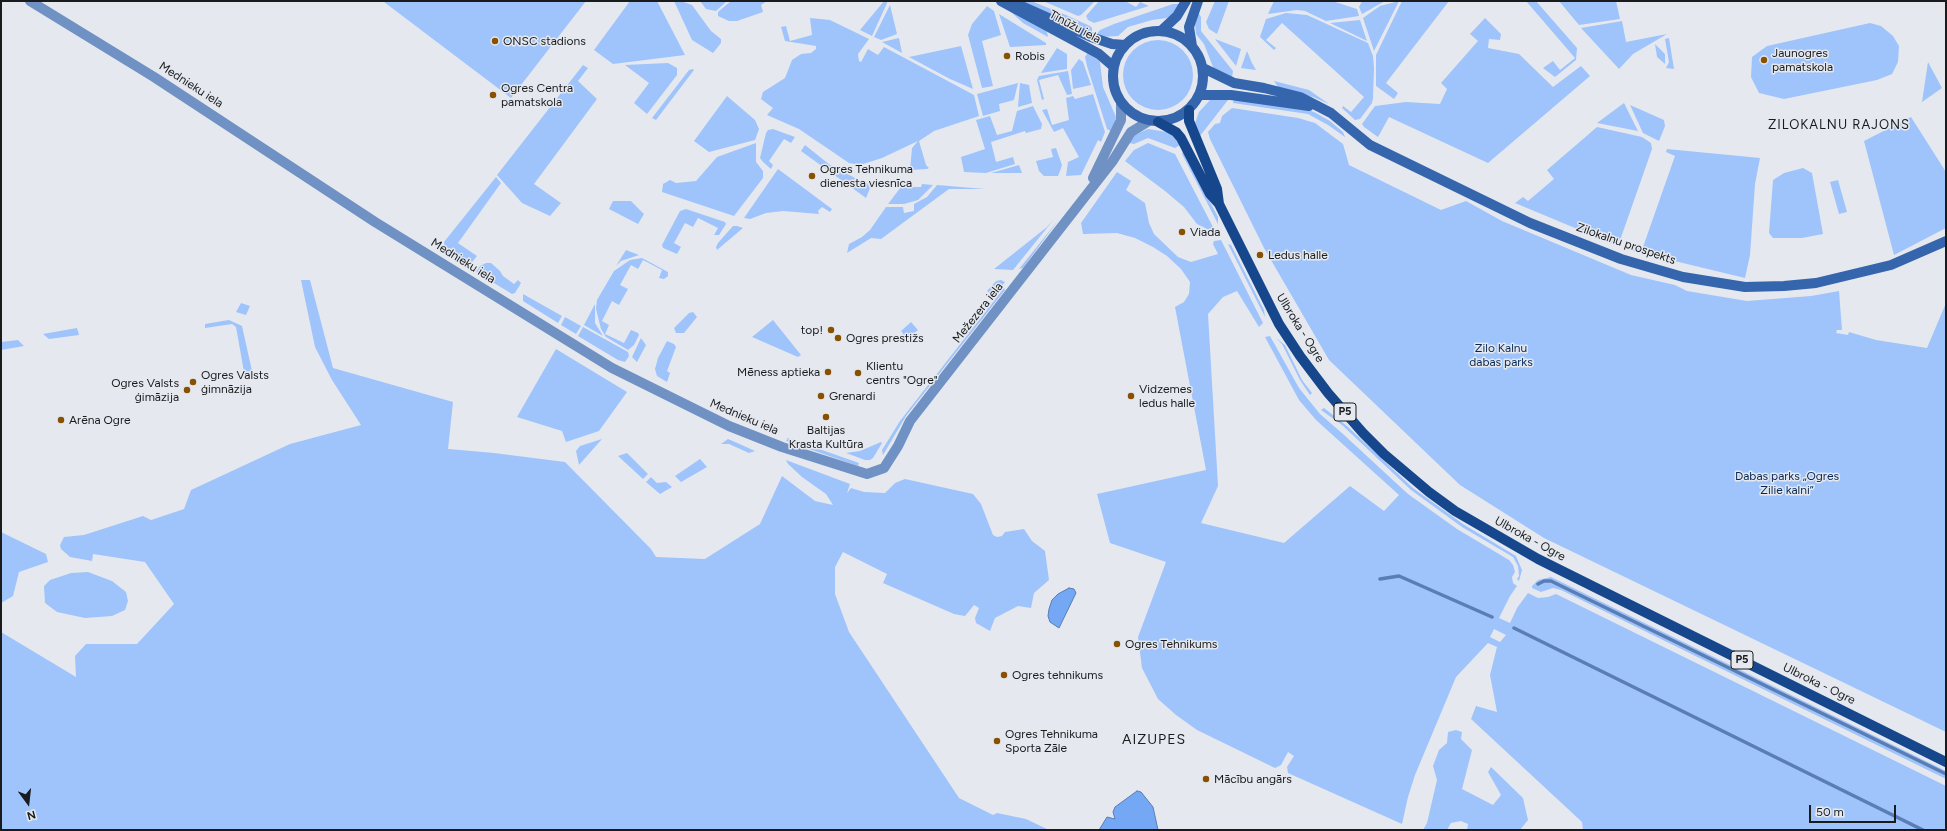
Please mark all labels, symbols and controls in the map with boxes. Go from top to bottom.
street label: Tīnūžu iela [1047,7,1103,47]
place label: ONSC stadions [503,34,586,48]
marker: ONSC stadions [490,36,500,46]
place label: Jaunogres pamatskola [1772,46,1833,74]
place label: Robis [1015,49,1045,63]
marker: Robis [1002,51,1012,61]
marker: Jaunogres pamatskola [1759,55,1769,65]
street label: Mednieku iela [156,59,226,111]
place label: Ogres Centra pamatskola [501,81,573,109]
marker: Ogres Centra pamatskola [488,90,498,100]
district label: ZILOKALNU RAJONS [1768,117,1910,133]
place label: Ogres Tehnikuma dienesta viesnīca [820,162,913,190]
marker: Ogres Tehnikuma dienesta viesnīca [807,171,817,181]
street label: Zilokalnu prospekts [1574,220,1678,268]
place label: Viada [1190,225,1220,239]
marker: Viada [1177,227,1187,237]
street label: Mednieku iela [428,235,498,287]
place label: Ledus halle [1268,248,1328,262]
marker: Ledus halle [1255,250,1265,260]
street label: Mežezera iela [950,280,1006,346]
street label: Ulbroka - Ogre [1273,291,1327,365]
place label: top! [801,323,823,337]
marker: top! [826,325,836,335]
place label: Ogres prestižs [846,331,924,345]
marker: Ogres prestižs [833,333,843,343]
park label: Zilo Kalnu dabas parks [1469,341,1533,369]
place label: Klientu centrs "Ogre" [866,359,938,387]
place label: Mēness aptieka [737,365,820,379]
marker: Mēness aptieka [823,367,833,377]
place label: Ogres Valsts ģimnāzija [201,368,269,396]
marker: Klientu centrs "Ogre" [853,368,863,378]
place label: Ogres Valsts ģimāzija [111,376,179,404]
marker: Ogres Valsts ģimnāzija [188,377,198,387]
place label: Vidzemes ledus halle [1139,382,1195,410]
marker: Ogres Valsts ģimāzija [182,385,192,395]
place label: Grenardi [829,389,875,403]
marker: Grenardi [816,391,826,401]
marker: Vidzemes ledus halle [1126,391,1136,401]
street label: Mednieku iela [707,396,781,438]
road number: P5 [1334,403,1356,421]
marker: Baltijas Krasta Kultūra [821,412,831,422]
place label: Arēna Ogre [69,413,130,427]
marker: Arēna Ogre [56,415,66,425]
place label: Baltijas Krasta Kultūra [789,423,863,451]
park label: Dabas parks „Ogres Zilie kalni” [1735,469,1839,497]
street label: Ulbroka - Ogre [1492,514,1568,564]
place label: Ogres Tehnikums [1125,637,1217,651]
marker: Ogres Tehnikums [1112,639,1122,649]
road number: P5 [1731,651,1753,669]
street label: Ulbroka - Ogre [1780,660,1858,708]
place label: Ogres tehnikums [1012,668,1103,682]
marker: Ogres tehnikums [999,670,1009,680]
place label: Ogres Tehnikuma Sporta Zāle [1005,727,1098,755]
district label: AIZUPES [1122,732,1186,748]
marker: Ogres Tehnikuma Sporta Zāle [992,736,1002,746]
place label: Mācību angārs [1214,772,1292,786]
marker: Mācību angārs [1201,774,1211,784]
north arrow [8,783,48,823]
scale bar [1811,797,1898,823]
text: 50 m [1816,805,1844,819]
text: N [25,808,37,822]

